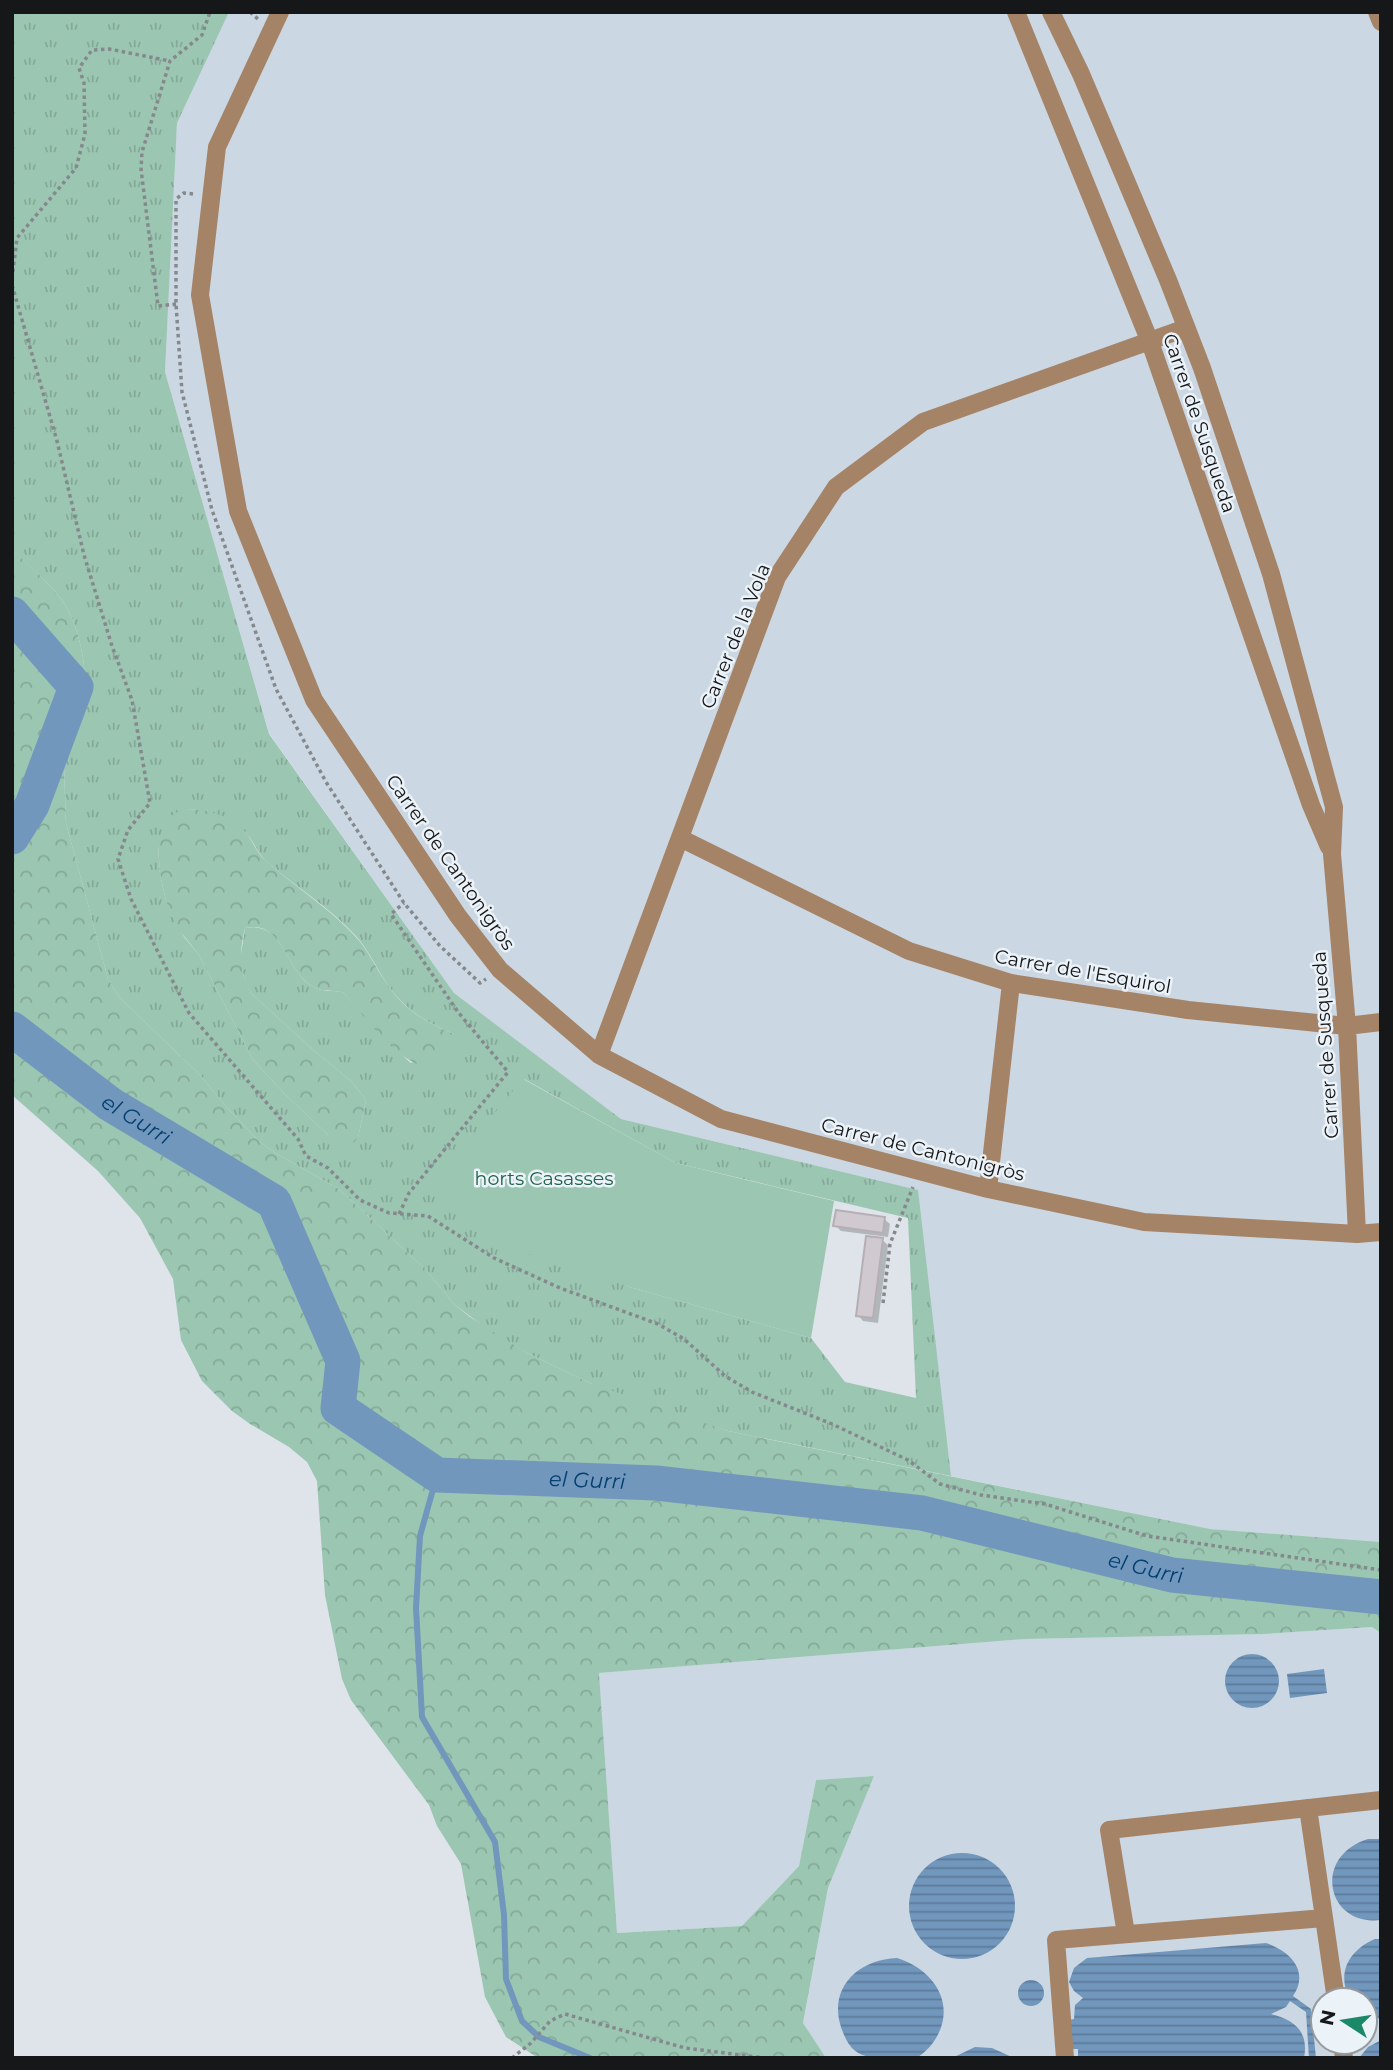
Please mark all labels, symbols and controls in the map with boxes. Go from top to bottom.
street label: Carrer de Susqueda [1158,331,1241,516]
street label: Carrer de la Vola [696,560,775,712]
street label: Carrer de Cantonigròs [381,770,520,954]
street label: Carrer de l'Esquirol [993,945,1173,998]
street label: Carrer de Susqueda [1307,951,1344,1139]
water label: el Gurri [97,1089,176,1150]
street label: Carrer de Cantonigròs [819,1113,1027,1186]
park label: horts Casasses [475,1167,613,1190]
water label: el Gurri [549,1466,626,1494]
water label: el Gurri [1106,1547,1185,1588]
north arrow [1309,1986,1379,2056]
text: N [1315,2008,1341,2027]

